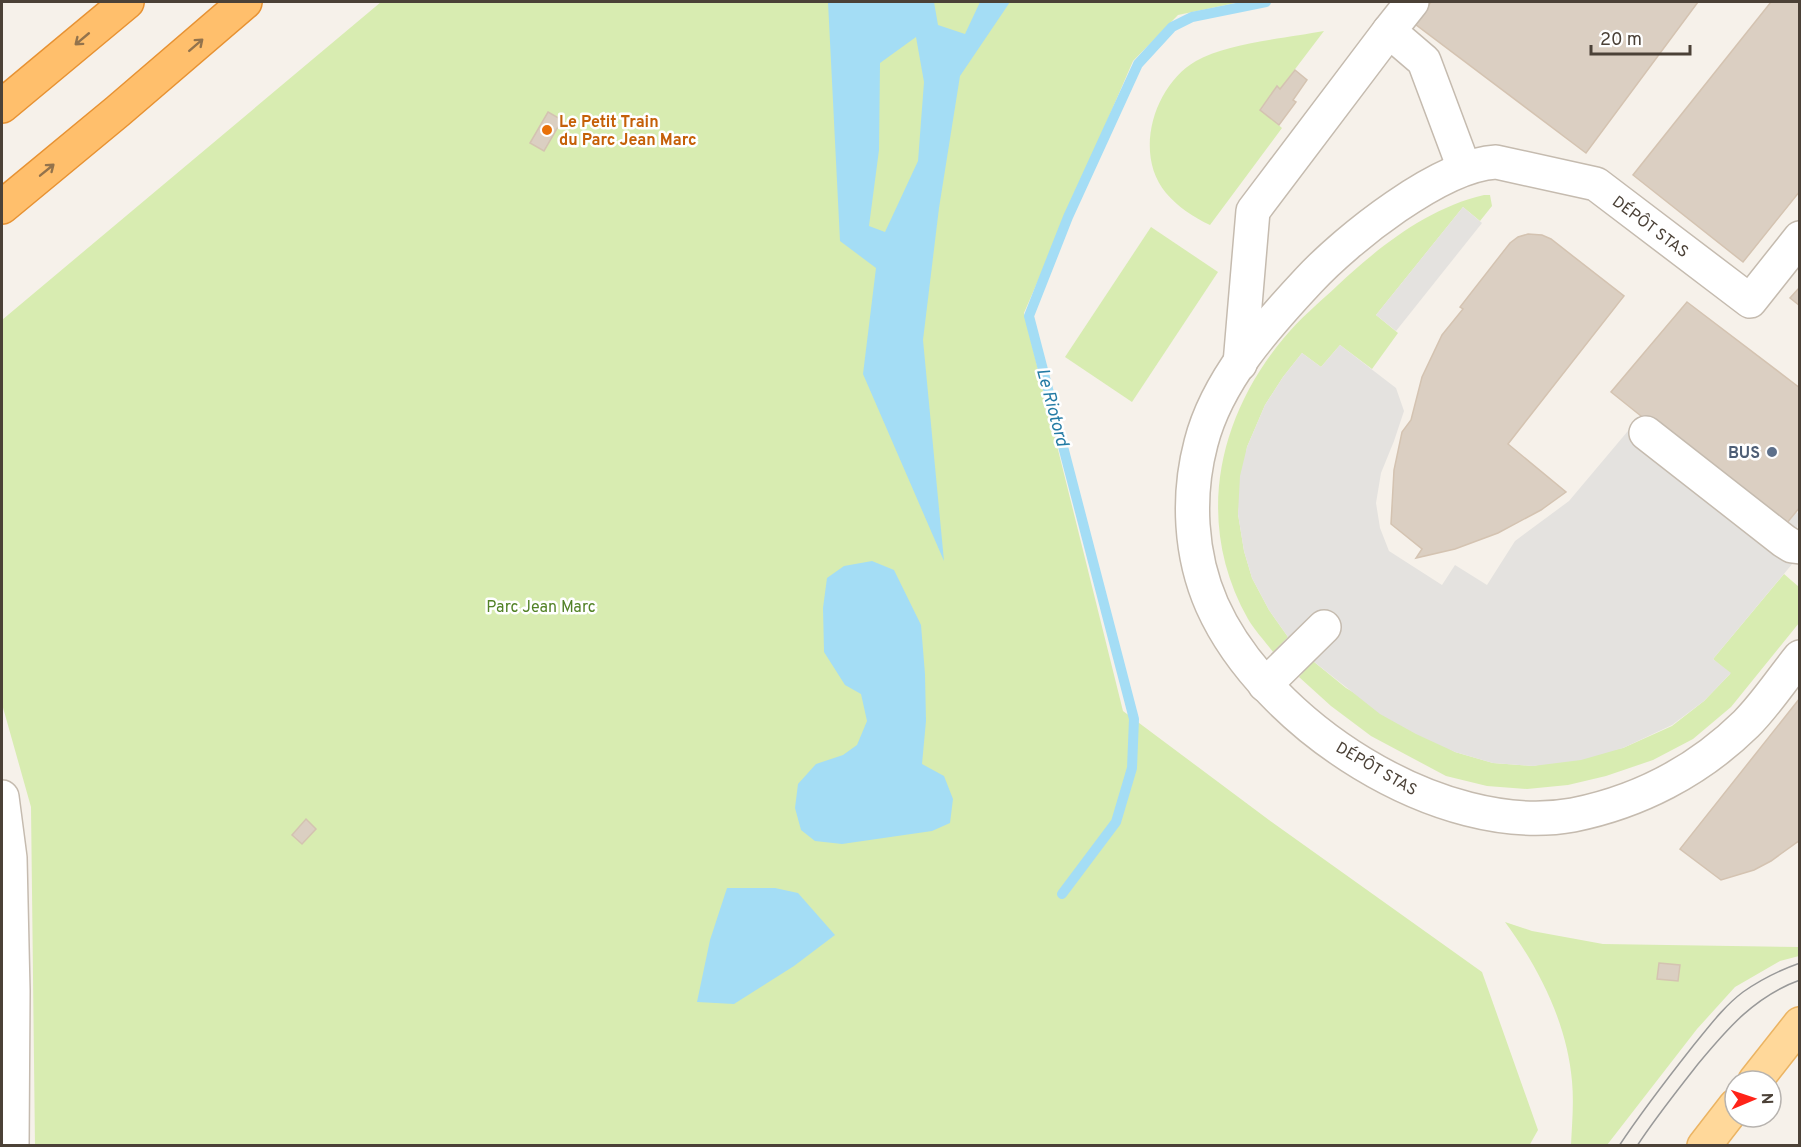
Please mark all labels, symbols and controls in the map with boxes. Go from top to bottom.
scale bar [1591,18,1690,56]
text: 20 m [1600,29,1642,52]
one-way arrow [75,32,90,46]
one-way arrow [188,38,203,52]
place label: Le Petit Train du Parc Jean Marc [559,113,697,151]
marker: Le Petit Train du Parc Jean Marc [540,123,554,137]
one-way arrow [39,164,55,177]
street label: DÉPÔT STAS [1608,191,1693,263]
water label: Le Riotord [1030,366,1073,450]
place label: BUS [1728,444,1760,464]
marker: BUS [1765,445,1779,459]
park label: Parc Jean Marc [486,598,596,618]
street label: DÉPÔT STAS [1332,737,1421,801]
north arrow [1723,1069,1783,1129]
text: N [1756,1092,1776,1105]

